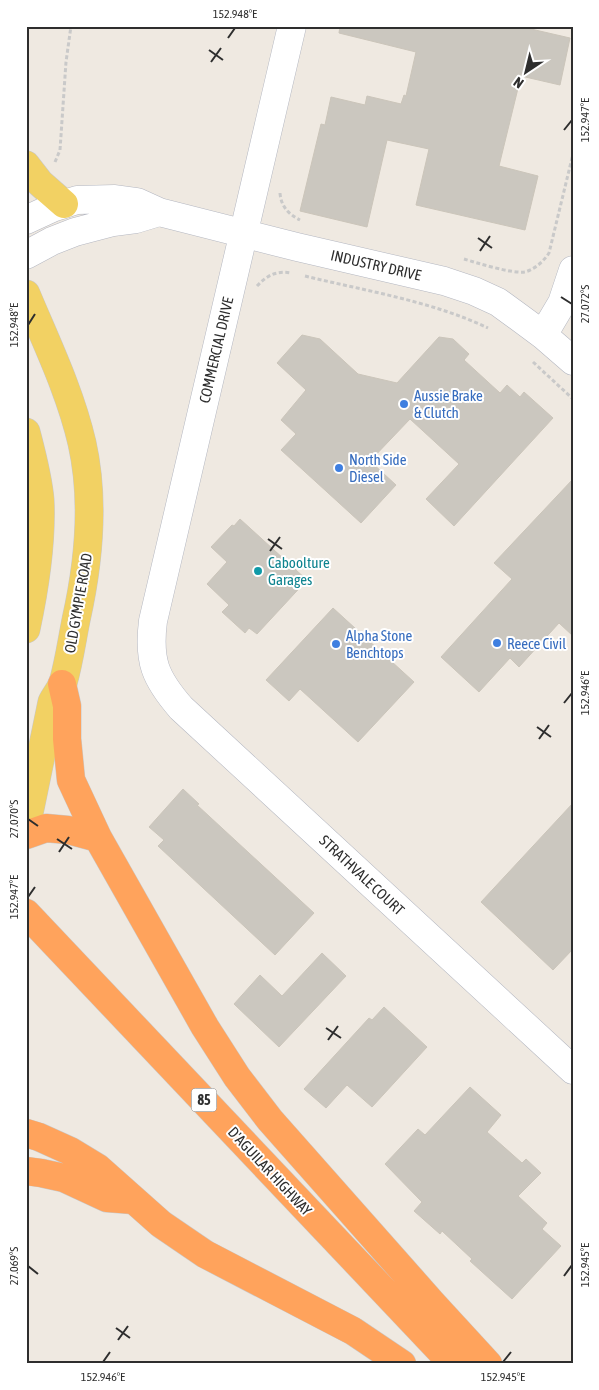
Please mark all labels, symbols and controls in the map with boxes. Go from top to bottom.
text: 152.948°E [213,7,257,21]
north arrow [502,48,552,98]
text: N [511,74,527,92]
text: 152.947°E [578,98,592,142]
street label: INDUSTRY DRIVE [329,246,423,284]
text: 27.072°S [578,285,592,323]
street label: COMMERCIAL DRIVE [196,295,237,405]
text: 152.948°E [7,303,21,347]
place label: Aussie Brake & Clutch [414,387,483,421]
marker: Aussie Brake & Clutch [398,398,410,410]
place label: North Side Diesel [349,451,407,485]
marker: North Side Diesel [333,462,345,474]
street label: OLD GYMPIE ROAD [61,552,95,654]
place label: Caboolture Garages [268,554,330,588]
marker: Caboolture Garages [252,565,264,577]
place label: Alpha Stone Benchtops [346,627,413,661]
place label: Reece Civil [507,635,566,652]
marker: Reece Civil [491,637,503,649]
marker: Alpha Stone Benchtops [330,638,342,650]
text: 152.946°E [578,671,592,715]
text: 27.070°S [7,800,21,838]
street label: STRATHVALE COURT [316,832,408,919]
text: 152.947°E [7,875,21,919]
road number: 85 [192,1088,216,1112]
street label: D'AGUILAR HIGHWAY [225,1123,316,1219]
text: 152.945°E [578,1243,592,1287]
text: 27.069°S [7,1247,21,1285]
text: 152.946°E [81,1370,125,1384]
text: 152.945°E [481,1370,525,1384]

